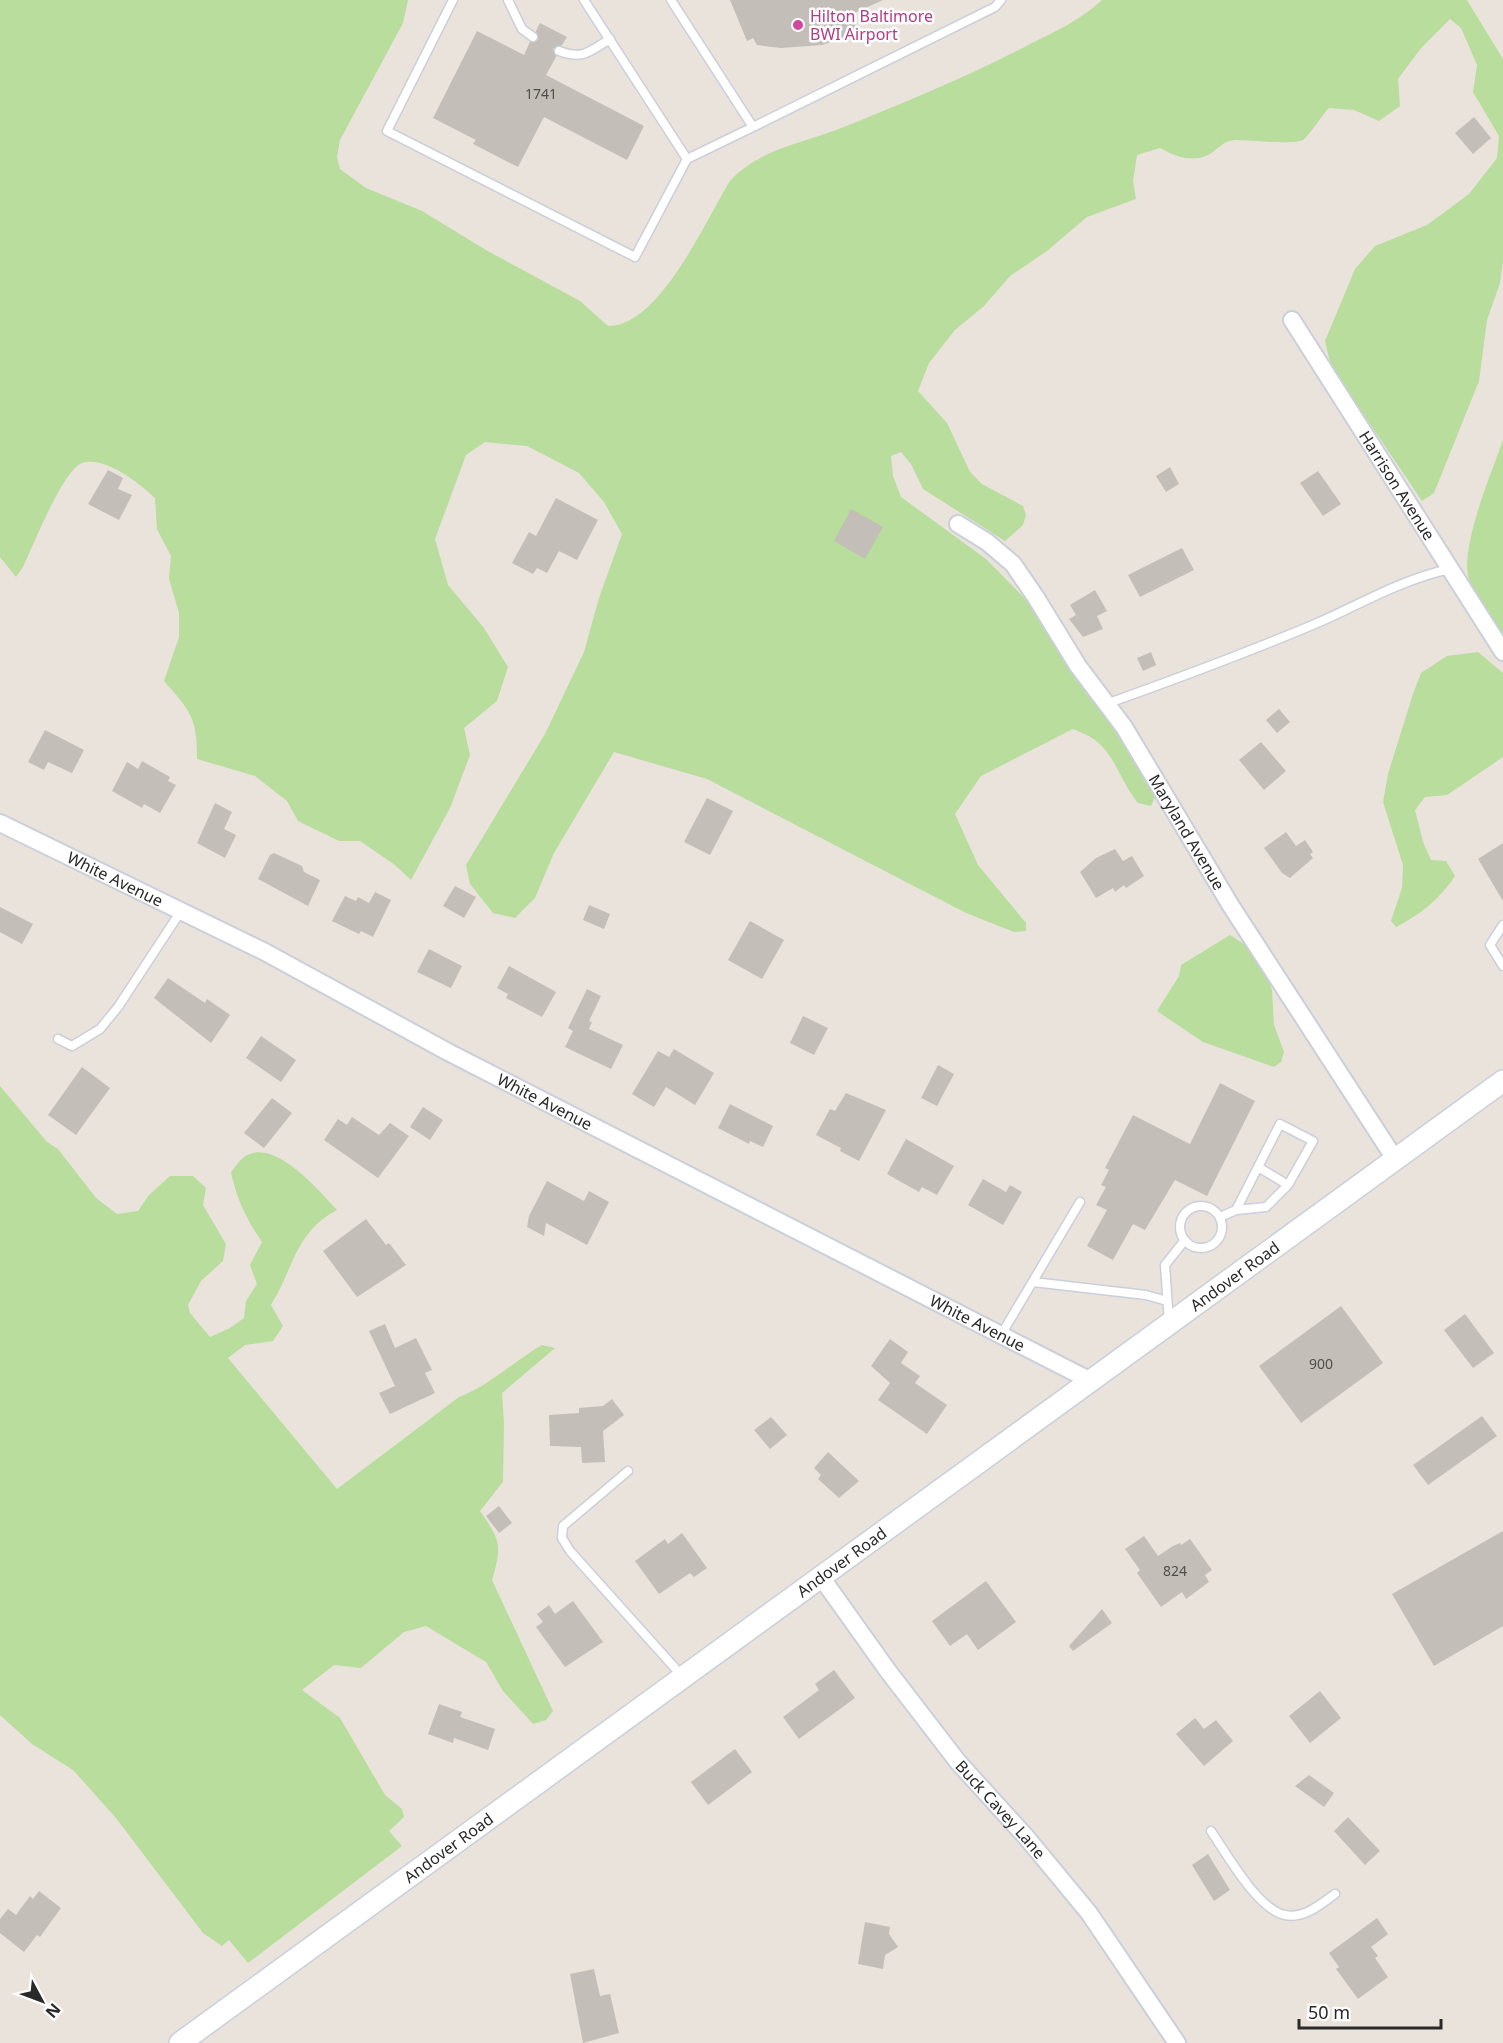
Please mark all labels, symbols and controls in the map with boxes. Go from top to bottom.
place label: Hilton Baltimore BWI Airport [810,5,933,45]
marker: Hilton Baltimore BWI Airport [791,18,805,32]
house number: 1741 [525,84,557,103]
street label: Harrison Avenue [1354,426,1440,544]
street label: Maryland Avenue [1144,770,1230,894]
street label: White Avenue [63,846,167,912]
street label: White Avenue [493,1068,596,1135]
street label: Andover Road [1185,1236,1284,1316]
street label: White Avenue [926,1289,1029,1356]
house number: 900 [1309,1354,1333,1373]
street label: Andover Road [792,1522,891,1602]
house number: 824 [1163,1561,1187,1580]
street label: Buck Cavey Lane [951,1755,1051,1863]
street label: Andover Road [399,1808,498,1888]
north arrow [12,1971,72,2031]
scale bar [1299,1992,1442,2030]
text: N [41,1999,66,2023]
text: 50 m [1308,2000,1350,2024]

